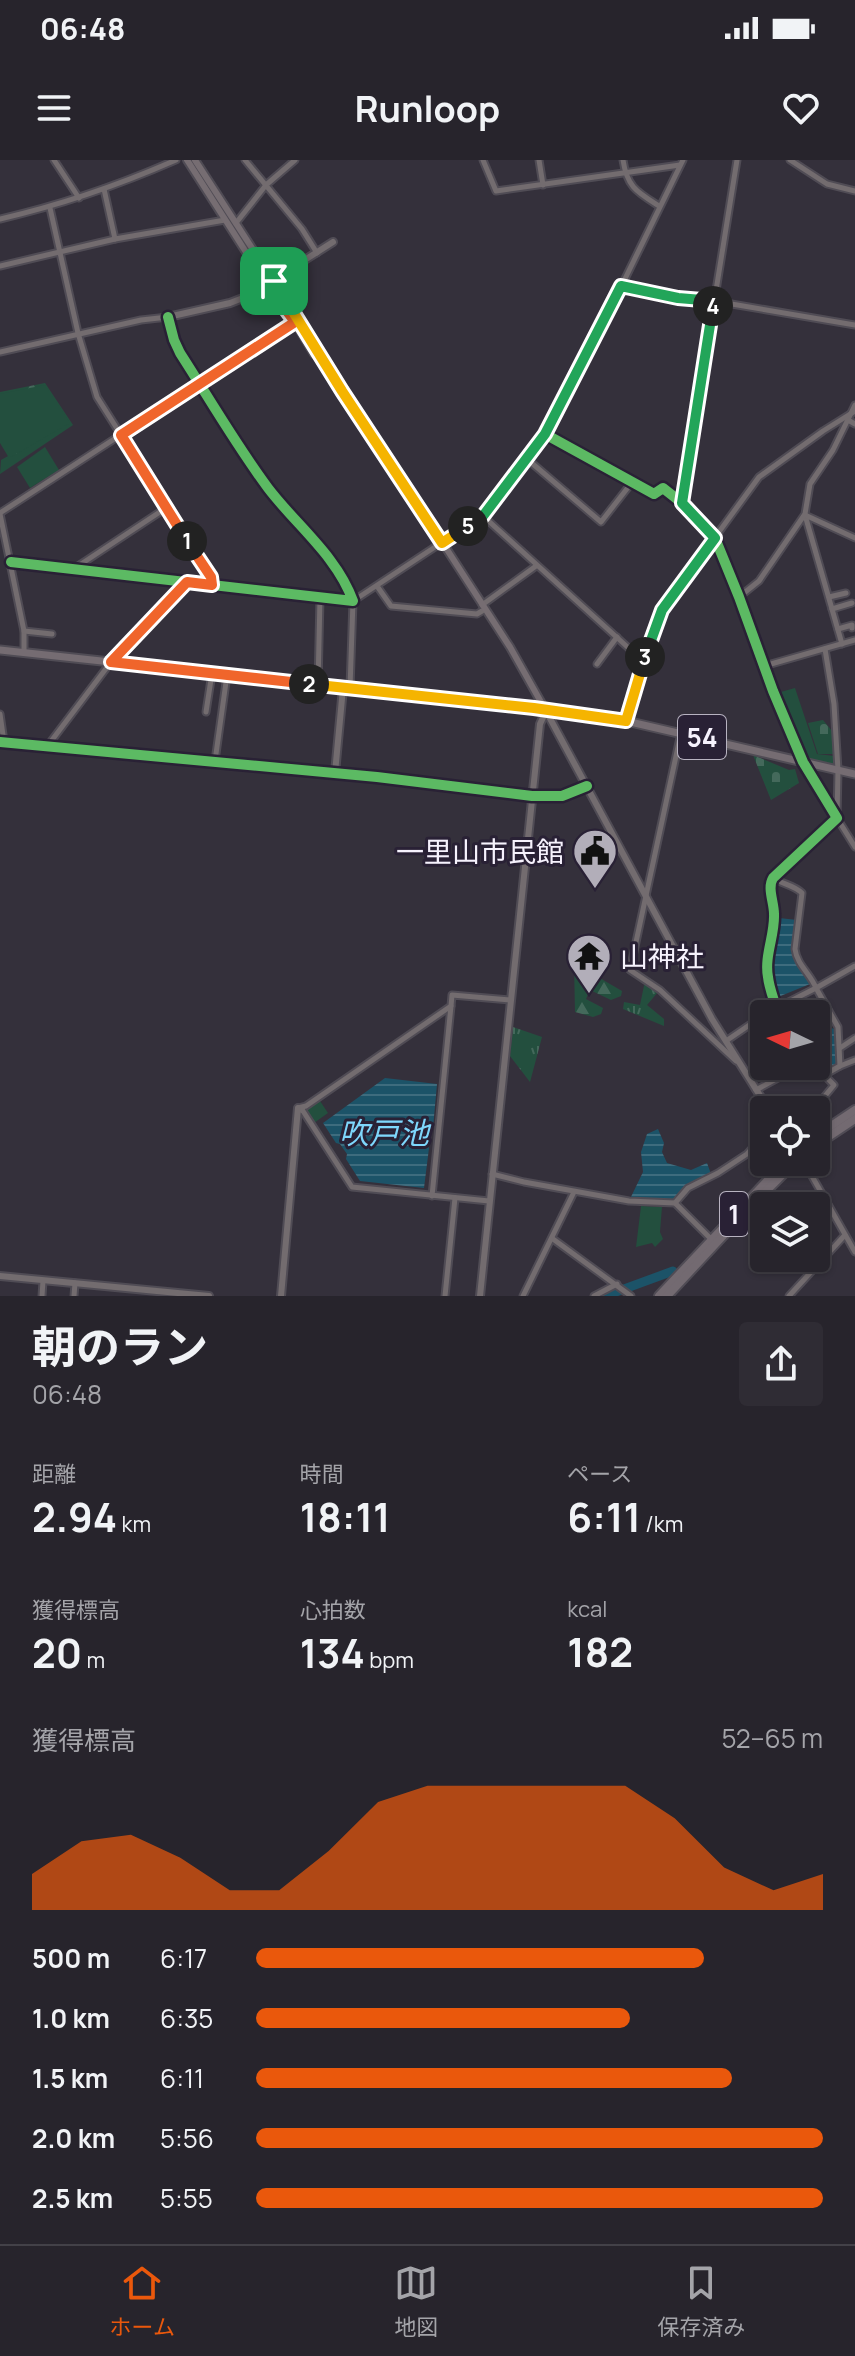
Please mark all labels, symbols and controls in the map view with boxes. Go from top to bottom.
text: 06:48 [40,8,125,49]
text: Runloop [355,84,500,133]
icon: menu [32,86,76,130]
icon: heart [779,86,823,130]
pin [240,247,308,315]
icon: arrive [252,259,296,303]
pin: 4 [693,286,733,326]
text: 4 [706,291,720,321]
pin: 5 [448,506,488,546]
text: 5 [462,511,474,541]
pin: 1 [167,521,207,561]
text: 1 [182,526,192,556]
pin: 3 [625,637,665,677]
text: 3 [639,642,651,672]
pin: 2 [289,664,329,704]
text: 2 [302,669,316,699]
road number: 54 [678,715,726,759]
public building icon: 一里山市民館 [571,827,619,890]
place label: 一里山市民館 [396,832,564,870]
temple icon: 山神社 [565,932,613,995]
place label: 山神社 [620,937,704,975]
north arrow [750,1000,830,1080]
map controls [750,1000,830,1272]
button: locate [750,1096,830,1176]
water label: 吹戸池 [339,1112,432,1153]
road number: 1 [720,1192,748,1236]
button: layers [750,1192,830,1272]
text: 朝のラン [32,1316,208,1376]
button: share [739,1322,823,1406]
text: 06:48 [32,1376,102,1412]
text: 距離 [32,1459,76,1489]
text: 時間 [300,1459,344,1489]
text: ペース [567,1459,632,1489]
text: 2.94 [32,1489,117,1544]
text: 18:11 [300,1489,390,1544]
text: 6:11 [567,1489,641,1544]
text: km [117,1509,151,1539]
text: /km [641,1509,683,1539]
text: kcal [567,1594,607,1624]
text: 獲得標高 [32,1595,120,1625]
text: 心拍数 [300,1595,366,1625]
text: 182 [567,1624,633,1679]
text: 20 [32,1625,82,1680]
text: 134 [300,1625,365,1680]
text: m [82,1645,105,1675]
text: bpm [365,1645,414,1675]
text: 52–65 m [721,1720,823,1756]
text: 獲得標高 [32,1722,136,1758]
text: 500 m [32,1940,110,1976]
text: 6:17 [160,1940,207,1976]
text: 1.0 km [32,2000,110,2036]
text: 6:35 [160,2000,213,2036]
text: 1.5 km [32,2060,108,2096]
text: 6:11 [160,2060,204,2096]
text: 2.0 km [32,2120,115,2156]
text: 5:56 [160,2120,214,2156]
text: 2.5 km [32,2180,113,2216]
text: 5:55 [160,2180,213,2216]
tab: ホーム [110,2261,175,2342]
tab: 地図 [394,2261,438,2342]
tab: 保存済み [657,2261,745,2342]

